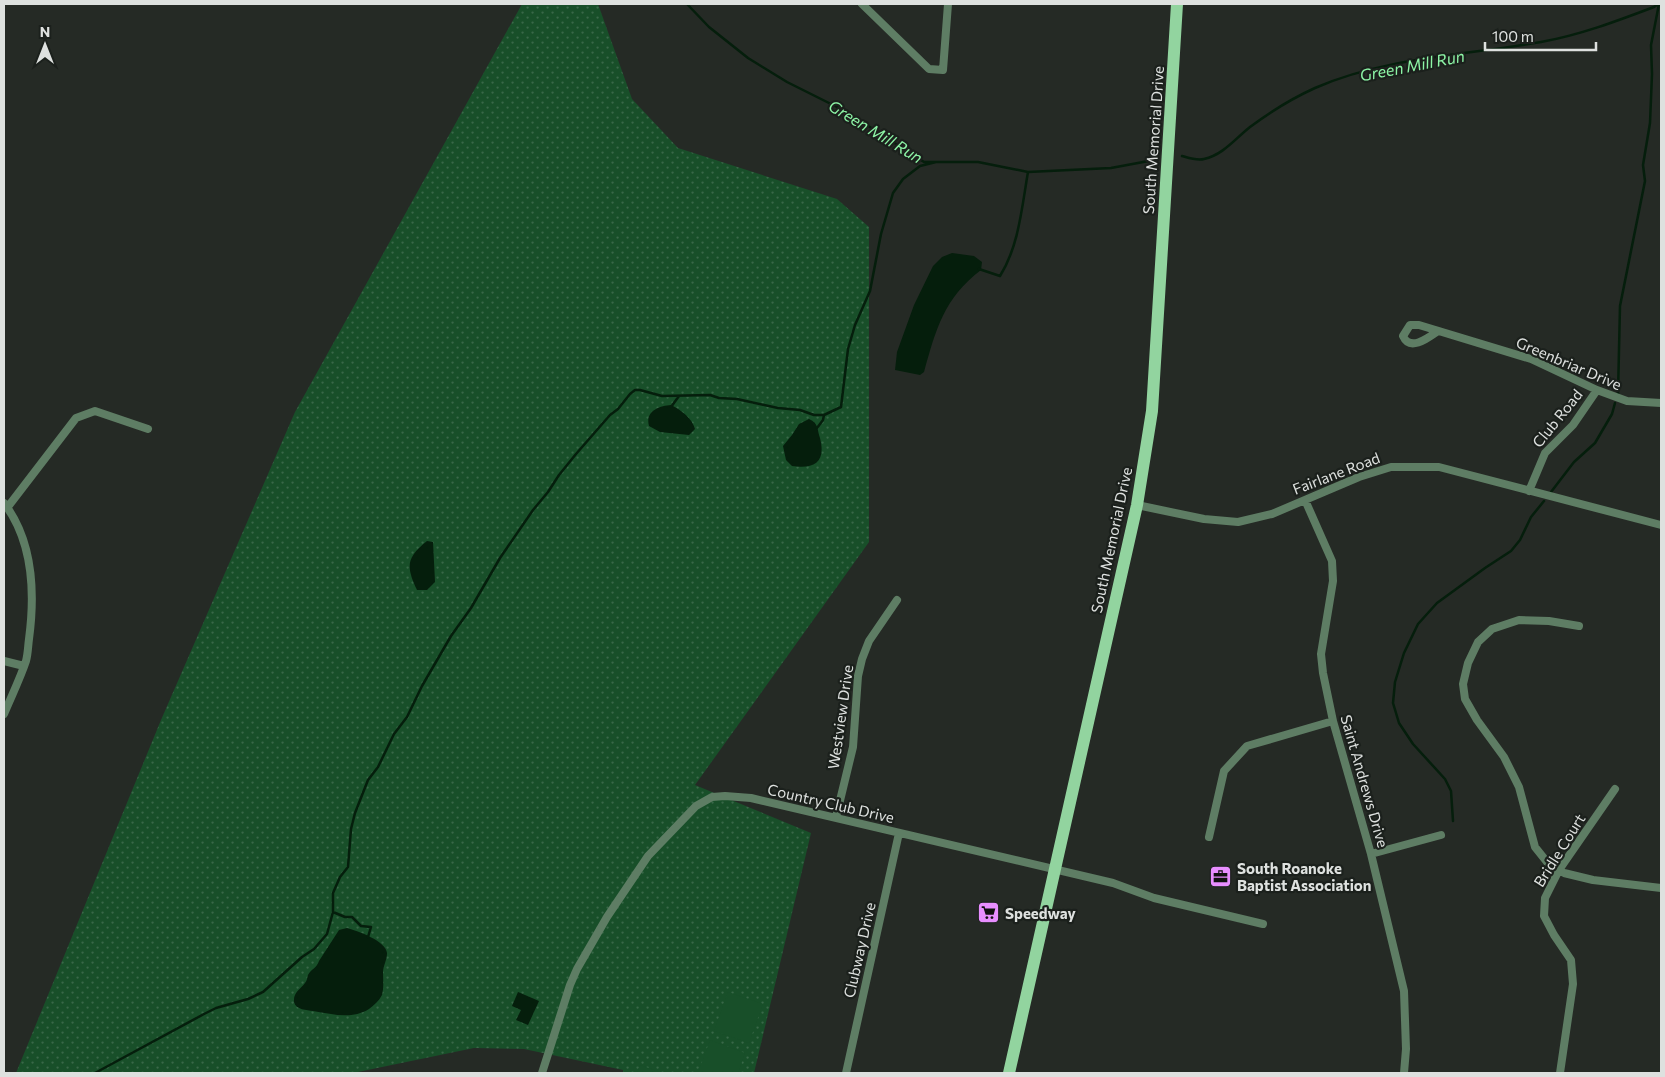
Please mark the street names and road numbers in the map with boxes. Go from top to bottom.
street label: South Memorial Drive [1139,65,1167,215]
street label: Greenbriar Drive [1514,333,1625,393]
street label: Club Road [1528,385,1586,451]
street label: Fairlane Road [1290,448,1382,498]
street label: South Memorial Drive [1087,465,1135,615]
street label: Westview Drive [824,663,856,770]
street label: Saint Andrews Drive [1337,713,1393,849]
street label: Country Club Drive [766,780,896,826]
street label: Bridle Court [1529,810,1589,890]
street label: Clubway Drive [839,900,879,1000]

